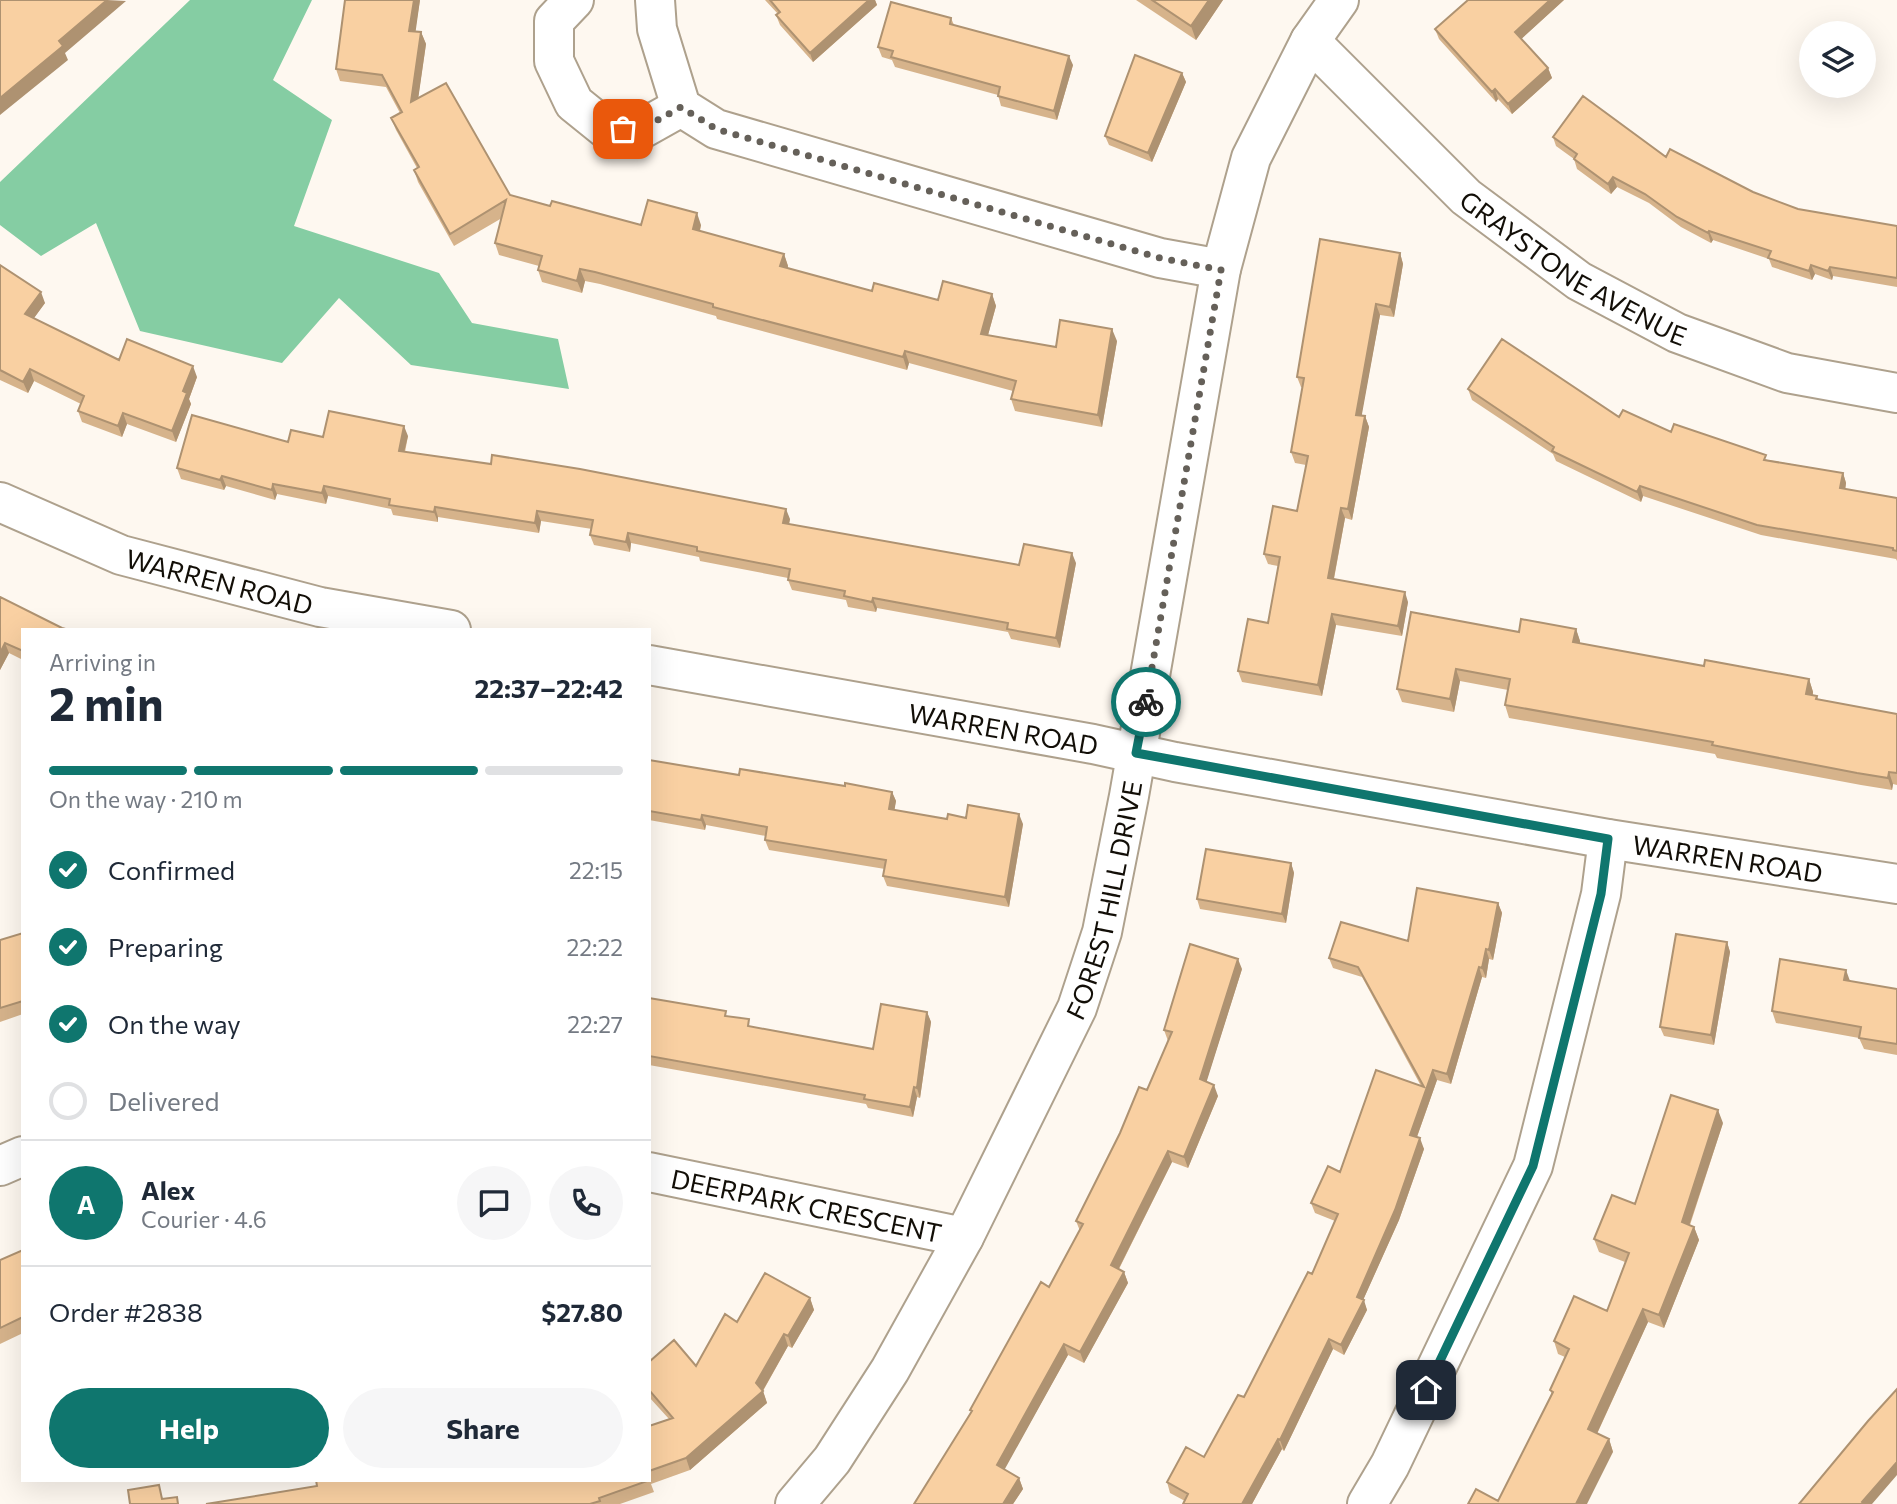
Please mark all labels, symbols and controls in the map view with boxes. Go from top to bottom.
map controls [1799,21,1876,98]
button: layers [1799,21,1876,98]
pin [593,99,653,159]
icon: bag [604,110,642,148]
street label: GRAYSTONE AVENUE [1455,183,1691,351]
street label: WARREN ROAD [123,541,316,620]
text: Arriving in [49,648,156,676]
courier [1111,667,1181,737]
text: 22:37–22:42 [474,672,623,703]
text: 2 min [49,674,164,730]
icon: bike [1127,683,1165,721]
street label: WARREN ROAD [906,696,1101,760]
street label: FOREST HILL DRIVE [1059,778,1147,1024]
text: On the way · 210 m [49,785,243,813]
street label: WARREN ROAD [1631,828,1825,888]
icon: check [49,851,87,889]
text: Confirmed [108,854,235,885]
text: 22:15 [569,856,623,884]
icon: check [49,928,87,966]
text: Preparing [108,931,223,962]
text: 22:22 [567,933,623,961]
icon: check [49,1005,87,1043]
text: On the way [108,1008,241,1039]
text: 22:27 [567,1010,623,1038]
text: Delivered [108,1085,219,1116]
street label: DEERPARK CRESCENT [669,1162,945,1248]
button: chat [457,1166,531,1240]
button: phone [549,1166,623,1240]
text: Alex [141,1174,195,1205]
text: A [77,1188,95,1219]
text: Courier · 4.6 [141,1205,267,1233]
text: Order #2838 [49,1296,203,1327]
text: $27.80 [541,1296,623,1327]
pin [1396,1360,1456,1420]
icon: home [1407,1371,1445,1409]
button: Help [49,1388,329,1468]
button: Share [343,1388,623,1468]

